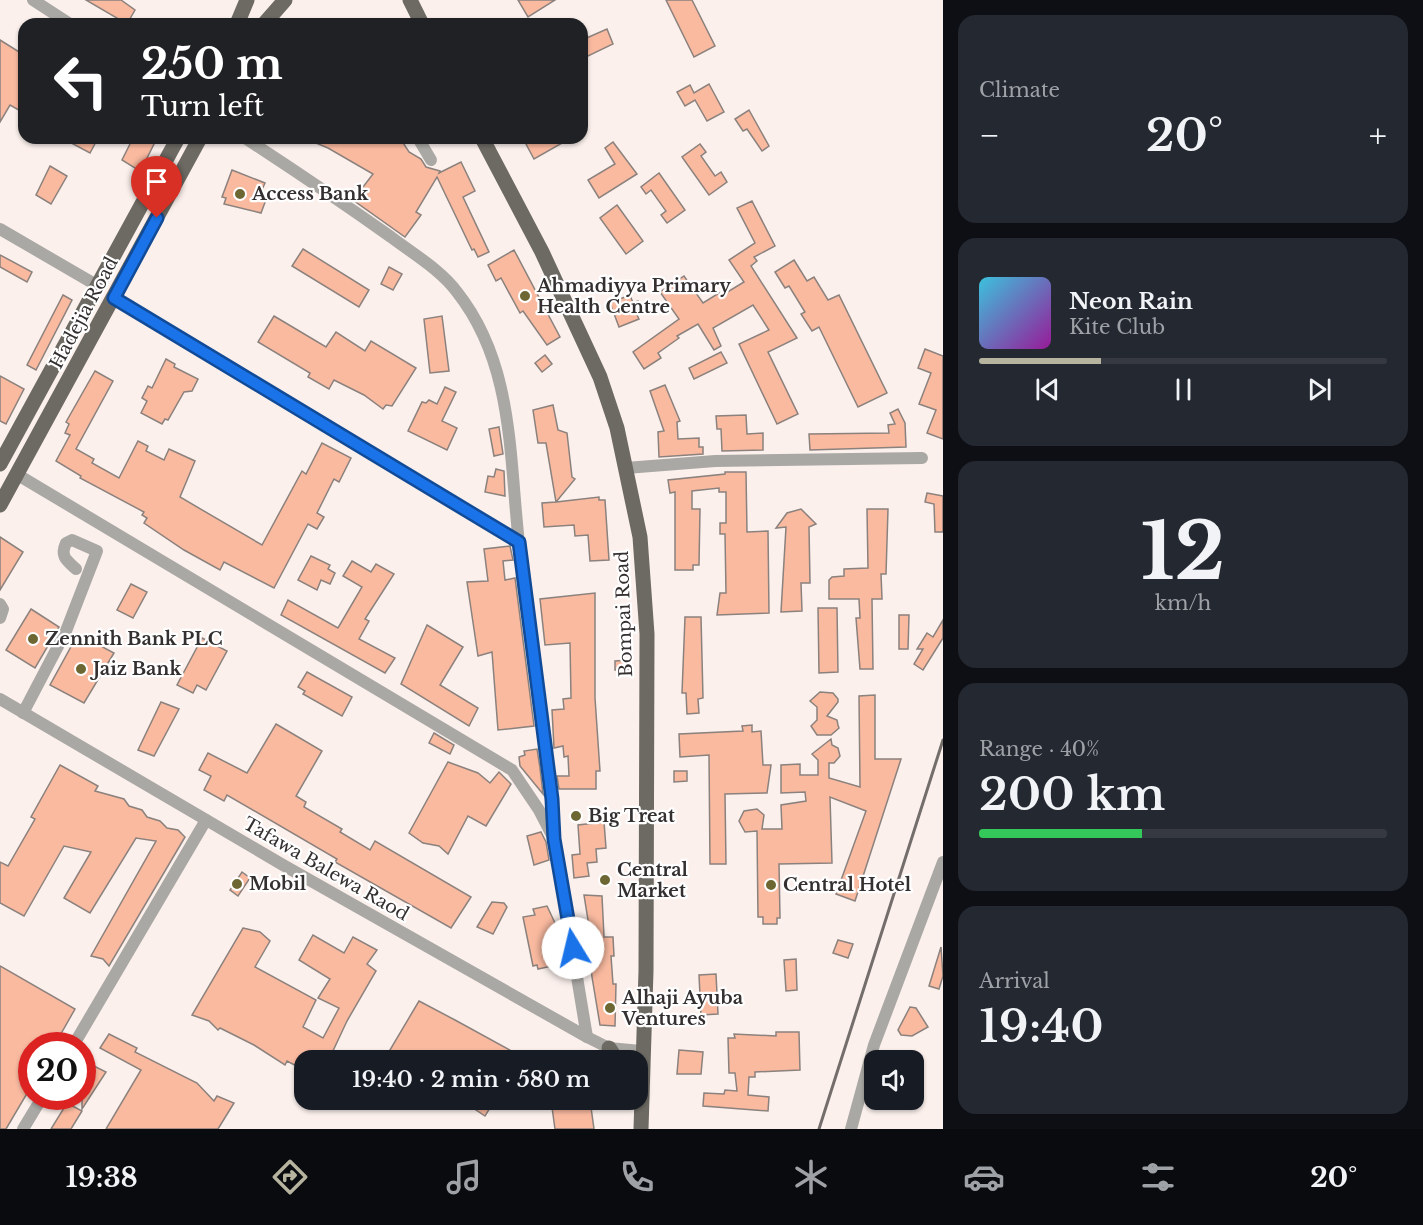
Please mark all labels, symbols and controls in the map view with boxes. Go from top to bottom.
text: 250 m [141,38,283,90]
icon: left [42,42,120,120]
text: Climate [979,78,1060,102]
text: Turn left [141,90,264,123]
text: 20° [1146,107,1223,163]
text: − [979,115,1000,156]
text: + [1369,115,1387,156]
pin [131,156,182,218]
icon: arrive [140,165,173,198]
place label: Access Bank [251,183,369,205]
marker: Access Bank [233,187,247,201]
street label: Hadejia Road [45,253,123,373]
place label: Ahmadiyya Primary Health Centre [536,275,731,318]
text: Neon Rain [1069,288,1193,315]
marker: Ahmadiyya Primary Health Centre [518,289,532,303]
text: Kite Club [1069,315,1165,339]
icon: previous [1031,373,1064,406]
icon: pause [1167,373,1200,406]
icon: next [1303,373,1336,406]
text: 12 [1141,503,1225,600]
street label: Bompai Road [611,551,637,677]
text: km/h [1155,591,1211,615]
place label: Zennith Bank PLC [45,628,223,650]
marker: Zennith Bank PLC [26,632,40,646]
place label: Jaiz Bank [89,658,182,680]
marker: Jaiz Bank [74,662,88,676]
text: Range · 40% [979,737,1100,761]
text: 200 km [979,766,1165,822]
place label: Big Treat [588,805,675,827]
marker: Big Treat [569,809,583,823]
street label: Tafawa Balewa Raod [239,813,413,925]
place label: Central Market [617,859,689,902]
place label: Mobil [249,873,307,895]
marker: Central Market [598,873,612,887]
place label: Central Hotel [783,874,912,896]
marker: Mobil [230,877,244,891]
marker: Central Hotel [764,878,778,892]
position arrow [541,916,605,980]
text: Arrival [979,969,1050,993]
place label: Alhaji Ayuba Ventures [621,987,744,1030]
text: 19:40 [979,998,1104,1054]
marker: Alhaji Ayuba Ventures [603,1001,617,1015]
speed limit sign: 20 [18,1032,96,1110]
map controls [864,1050,924,1110]
button: sound [864,1050,924,1110]
text: 19:40 · 2 min · 580 m [352,1066,590,1093]
icon: directions [269,1156,311,1198]
icon: music [443,1156,485,1198]
icon: phone [616,1156,658,1198]
icon: climate [790,1156,832,1198]
icon: car [963,1156,1005,1198]
icon: filters [1137,1156,1179,1198]
text: 19:38 [66,1161,138,1194]
text: 20° [1310,1161,1357,1194]

